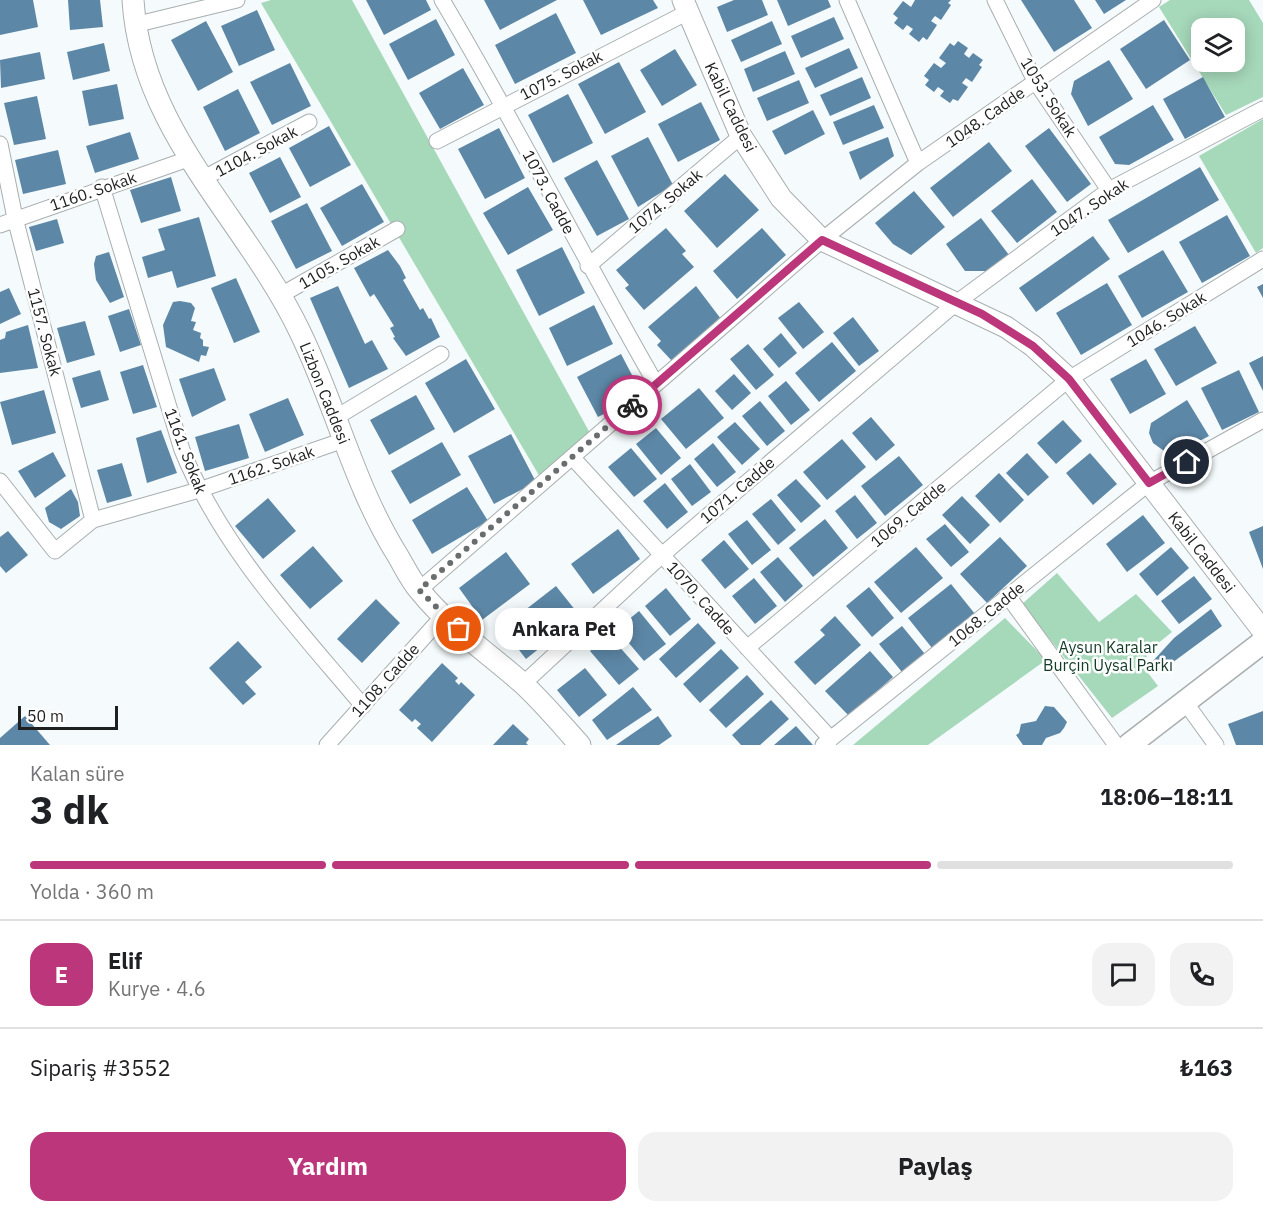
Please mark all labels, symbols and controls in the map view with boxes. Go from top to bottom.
map controls [1191,18,1245,72]
button: layers [1191,18,1245,72]
street label: 1075. Sokak [516,45,606,104]
street label: 1053. Sokak [1017,53,1082,141]
street label: Kabil Caddesi [701,59,761,155]
street label: 1048. Cadde [941,82,1029,152]
street label: 1104. Sokak [212,121,301,181]
street label: 1073. Cadde [518,147,580,238]
street label: 1074. Sokak [624,164,706,238]
street label: 1160. Sokak [47,167,139,215]
street label: 1047. Sokak [1046,173,1132,240]
street label: 1105. Sokak [295,231,384,293]
street label: 1157. Sokak [24,286,66,379]
street label: 1046. Sokak [1122,286,1210,351]
street label: Lizbon Caddesi [295,339,355,447]
courier [602,375,662,435]
icon: bike [616,389,649,422]
street label: 1161. Sokak [161,405,212,497]
pin [1161,436,1212,487]
street label: 1162. Sokak [225,441,317,489]
icon: home [1170,445,1203,478]
street label: 1071. Cadde [696,452,779,528]
street label: 1069. Cadde [866,477,950,551]
street label: Kabil Caddesi [1164,507,1240,597]
street label: 1070. Cadde [663,557,739,639]
street label: 1068. Cadde [944,577,1028,651]
pin [433,603,484,654]
callout: Ankara Pet [495,608,633,650]
icon: bag [442,612,475,645]
text: Ankara Pet [512,615,616,642]
park label: Aysun Karalar Burçin Uysal Parkı [1043,637,1173,675]
street label: 1108. Cadde [347,639,423,721]
scale bar [18,703,118,730]
text: 50 m [27,706,64,726]
text: Kalan süre [30,760,125,787]
text: 18:06–18:11 [1100,782,1233,811]
text: 3 dk [30,784,109,835]
text: Yolda · 360 m [30,878,154,905]
button: chat [1092,943,1155,1006]
button: phone [1170,943,1233,1006]
text: Elif [108,946,142,975]
text: E [55,960,68,989]
text: Kurye · 4.6 [108,975,206,1002]
text: Sipariş #3552 [30,1053,171,1082]
text: ₺163 [1180,1053,1233,1082]
button: Yardım [30,1132,626,1201]
button: Paylaş [638,1132,1233,1201]

